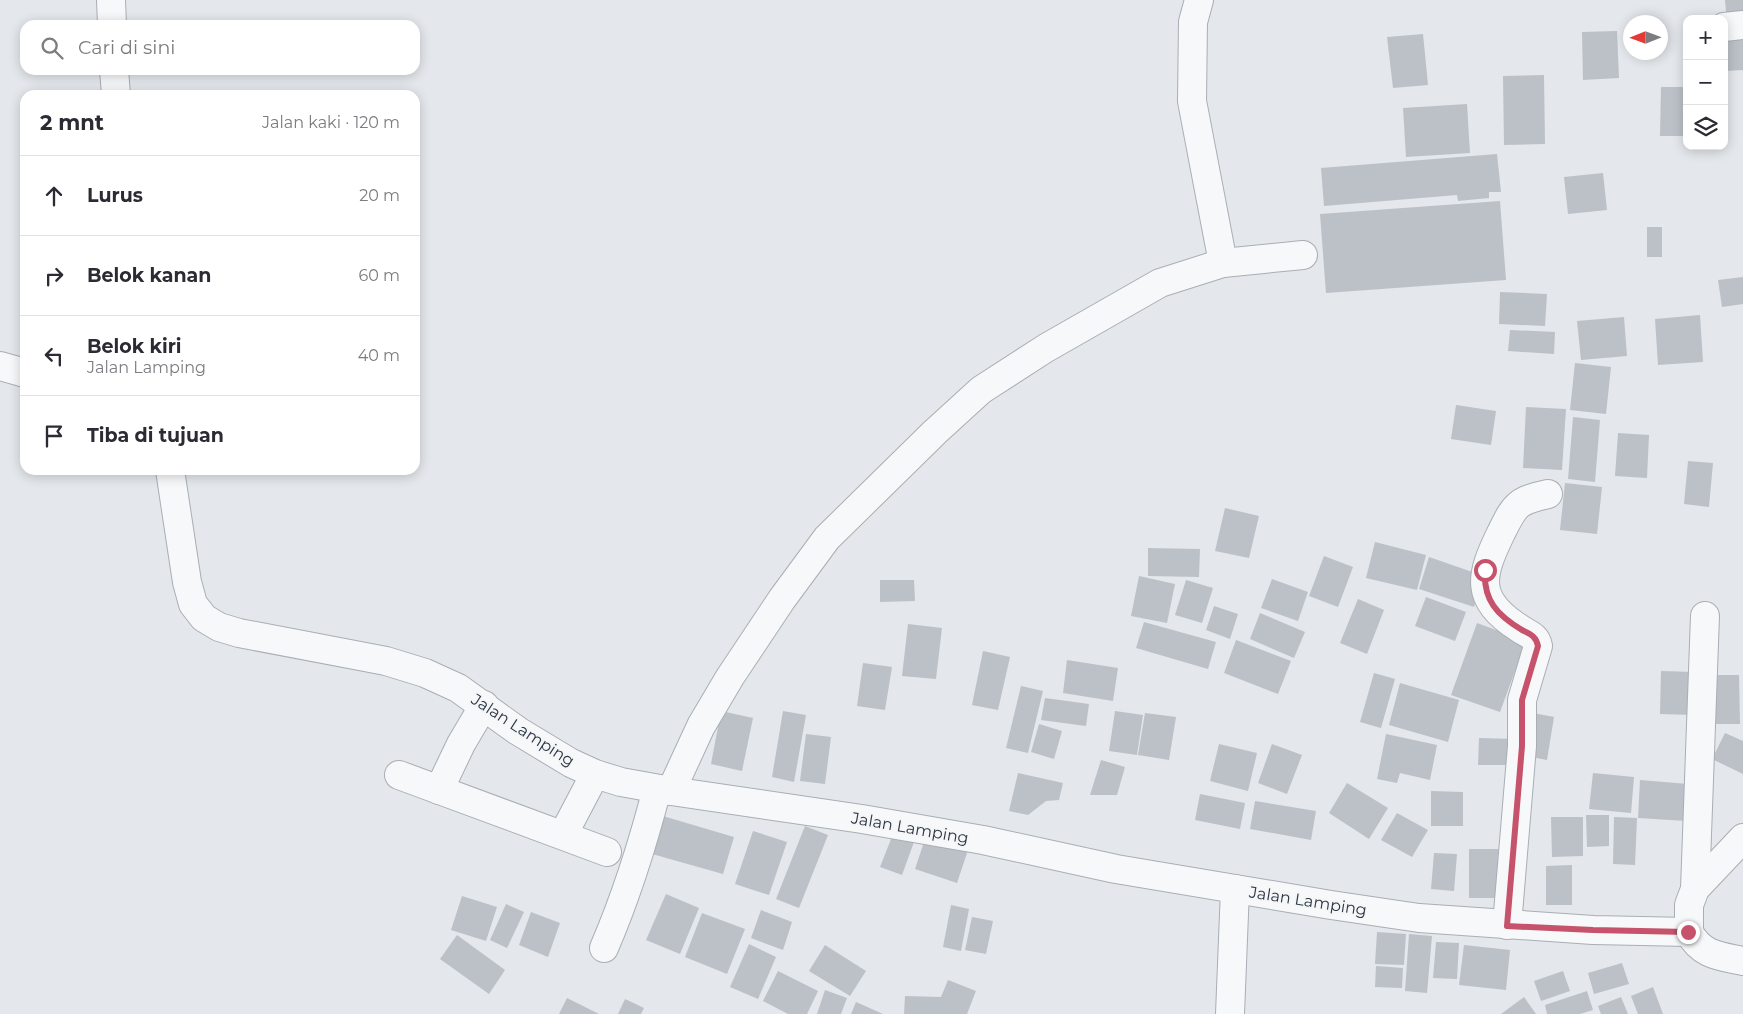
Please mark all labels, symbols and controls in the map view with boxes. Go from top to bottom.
north arrow [1623,15,1668,60]
map controls [1683,15,1728,150]
button: + [1683,15,1728,60]
search box [20,20,420,75]
icon: search [38,34,66,62]
text: Cari di sini [78,36,175,59]
button: − [1683,60,1728,105]
button: layers [1683,105,1728,150]
text: 2 mnt [40,110,104,135]
text: Jalan kaki · 120 m [262,113,400,132]
icon: ahead [40,182,68,210]
text: Lurus [87,184,143,207]
text: 20 m [359,186,400,205]
icon: right [40,262,68,290]
text: Belok kanan [87,264,211,287]
text: 60 m [358,266,400,285]
text: Belok kiri [87,335,182,358]
icon: left [40,342,68,370]
text: 40 m [358,346,400,365]
text: Jalan Lamping [87,358,206,377]
icon: arrive [40,422,68,450]
text: Tiba di tujuan [87,424,224,447]
route start [1474,559,1497,582]
street label: Jalan Lamping [467,689,578,770]
street label: Jalan Lamping [849,808,970,848]
street label: Jalan Lamping [1247,882,1368,920]
route end [1677,921,1700,944]

